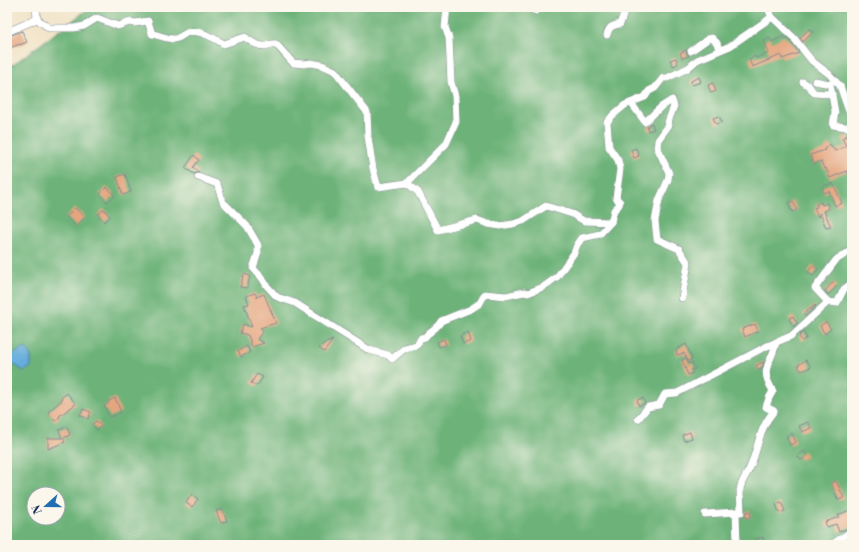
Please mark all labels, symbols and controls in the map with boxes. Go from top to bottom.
north arrow [26,486,66,526]
text: N [29,502,46,516]

